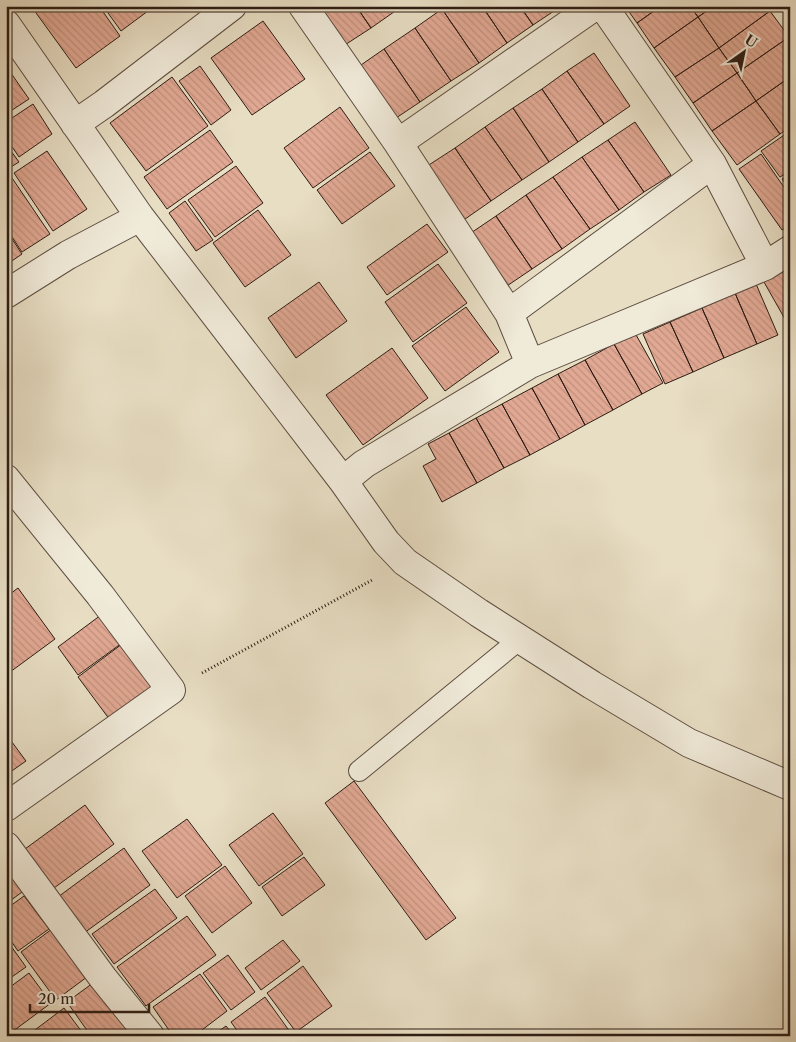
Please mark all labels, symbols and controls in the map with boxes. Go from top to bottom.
north arrow [718,28,768,78]
text: U [741,30,761,52]
scale bar [30,982,149,1014]
text: 20 m [38,989,74,1008]

